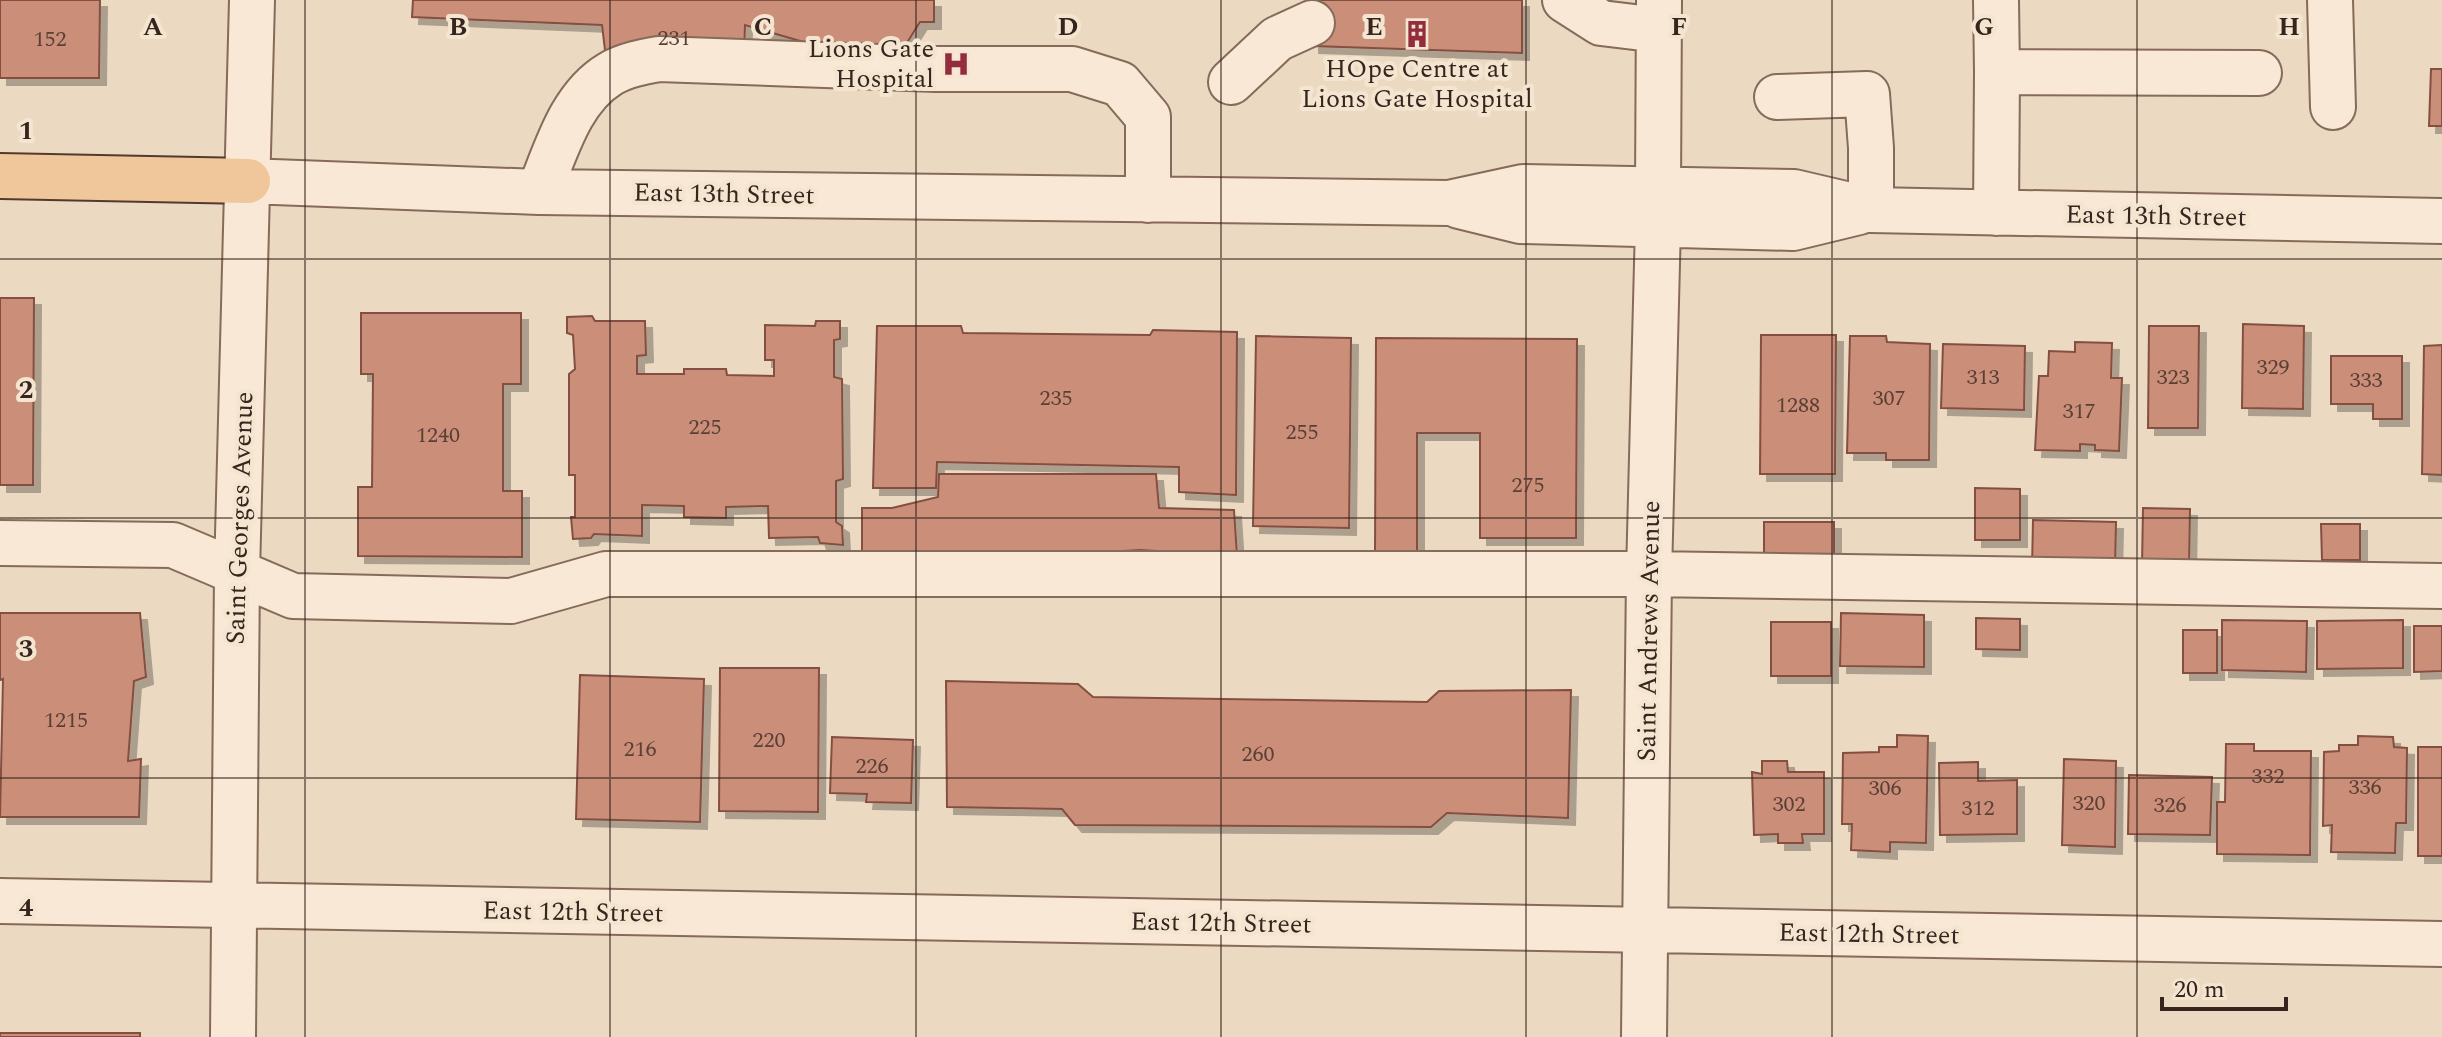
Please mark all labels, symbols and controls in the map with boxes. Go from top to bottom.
text: A [143,7,163,47]
text: B [449,7,467,47]
text: C [754,7,772,47]
text: D [1058,7,1078,47]
text: E [1365,7,1383,47]
text: F [1671,7,1687,47]
text: G [1974,7,1994,47]
text: H [2278,7,2300,47]
building icon: HOpe Centre at Lions Gate Hospital [1402,19,1432,49]
house number: 231 [657,22,691,55]
house number: 152 [33,23,67,56]
place label: Lions Gate Hospital [808,29,934,99]
hospital icon: Lions Gate Hospital [941,49,971,79]
place label: HOpe Centre at Lions Gate Hospital [1301,49,1533,119]
text: 1 [19,111,33,151]
street label: East 13th Street [633,172,815,216]
street label: East 13th Street [2065,194,2247,238]
house number: 329 [2256,351,2290,384]
house number: 313 [1966,361,2000,394]
house number: 323 [2156,361,2190,394]
house number: 333 [2349,364,2383,397]
text: 2 [19,370,33,410]
house number: 235 [1039,382,1073,415]
house number: 307 [1872,382,1906,415]
house number: 1288 [1776,389,1820,422]
street label: Saint Georges Avenue [216,391,264,645]
house number: 317 [2062,395,2096,428]
house number: 225 [688,411,722,444]
house number: 255 [1285,416,1319,449]
house number: 1240 [416,419,460,452]
house number: 275 [1511,469,1545,502]
street label: Saint Andrews Avenue [1627,500,1671,762]
text: 3 [19,629,33,669]
house number: 1215 [44,704,88,737]
house number: 220 [752,724,786,757]
house number: 216 [623,733,657,766]
house number: 260 [1241,738,1275,771]
house number: 226 [855,750,889,783]
house number: 332 [2251,760,2285,793]
house number: 336 [2348,771,2382,804]
house number: 306 [1868,772,1902,805]
house number: 320 [2072,787,2106,820]
house number: 302 [1772,788,1806,821]
house number: 326 [2153,789,2187,822]
house number: 312 [1961,792,1995,825]
text: 4 [19,888,34,928]
street label: East 12th Street [482,890,664,934]
street label: East 12th Street [1130,901,1312,945]
street label: East 12th Street [1778,912,1960,956]
scale bar [2162,961,2286,1011]
text: 20 m [2174,972,2225,1008]

